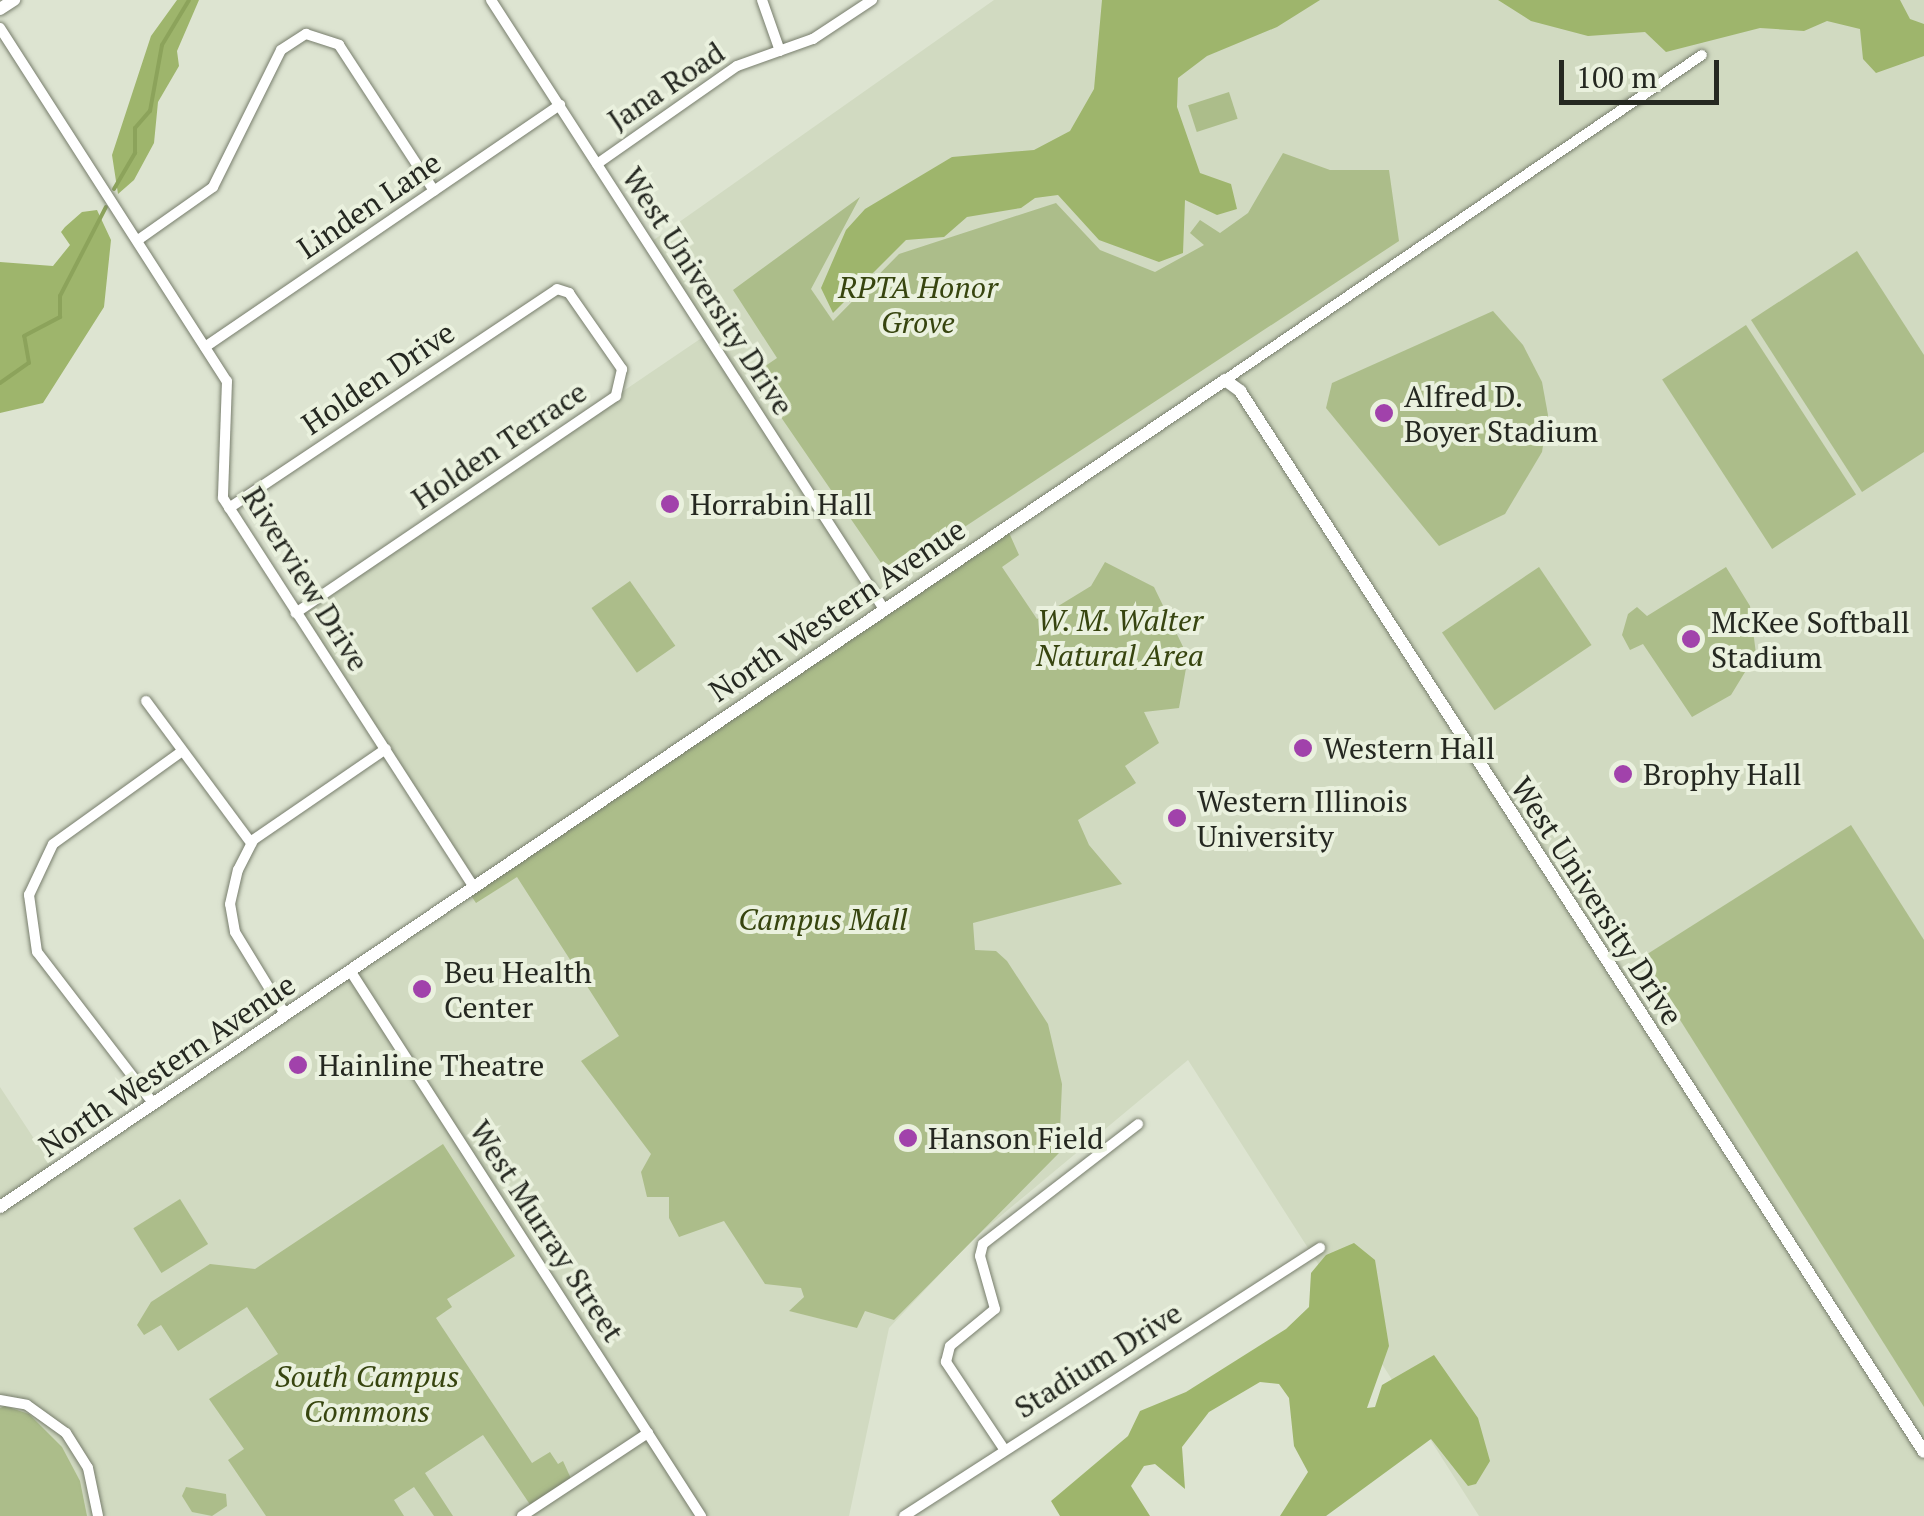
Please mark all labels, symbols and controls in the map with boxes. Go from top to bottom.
street label: Jana Road [601,34,731,138]
scale bar [1564,40,1724,102]
text: 100 m [1576,57,1657,97]
street label: Linden Lane [291,144,447,266]
street label: West University Drive [614,160,802,422]
park label: RPTA Honor Grove [838,269,998,340]
street label: Holden Drive [295,314,461,442]
street label: Holden Terrace [405,373,593,517]
place label: Alfred D. Boyer Stadium [1404,378,1598,448]
marker: Alfred D. Boyer Stadium [1373,402,1395,424]
street label: Riverview Drive [235,480,377,678]
place label: Horrabin Hall [690,486,872,522]
marker: Horrabin Hall [659,493,681,515]
street label: North Western Avenue [702,511,972,709]
park label: W. M. Walter Natural Area [1036,602,1204,672]
place label: McKee Softball Stadium [1711,604,1910,674]
marker: McKee Softball Stadium [1680,628,1702,650]
place label: Western Hall [1323,730,1495,766]
marker: Western Hall [1292,737,1314,759]
place label: Brophy Hall [1643,756,1802,792]
marker: Brophy Hall [1612,763,1634,785]
street label: West University Drive [1503,770,1691,1032]
place label: Western Illinois University [1197,783,1408,854]
marker: Western Illinois University [1166,807,1188,829]
park label: Campus Mall [738,901,908,937]
place label: Beu Health Center [444,954,592,1024]
street label: North Western Avenue [32,966,302,1164]
marker: Beu Health Center [409,976,435,1002]
place label: Hainline Theatre [318,1047,544,1083]
marker: Hainline Theatre [287,1054,309,1076]
street label: West Murray Street [462,1114,632,1348]
place label: Hanson Field [928,1120,1104,1156]
marker: Hanson Field [897,1127,919,1149]
street label: Stadium Drive [1008,1294,1188,1426]
park label: South Campus Commons [275,1358,459,1428]

